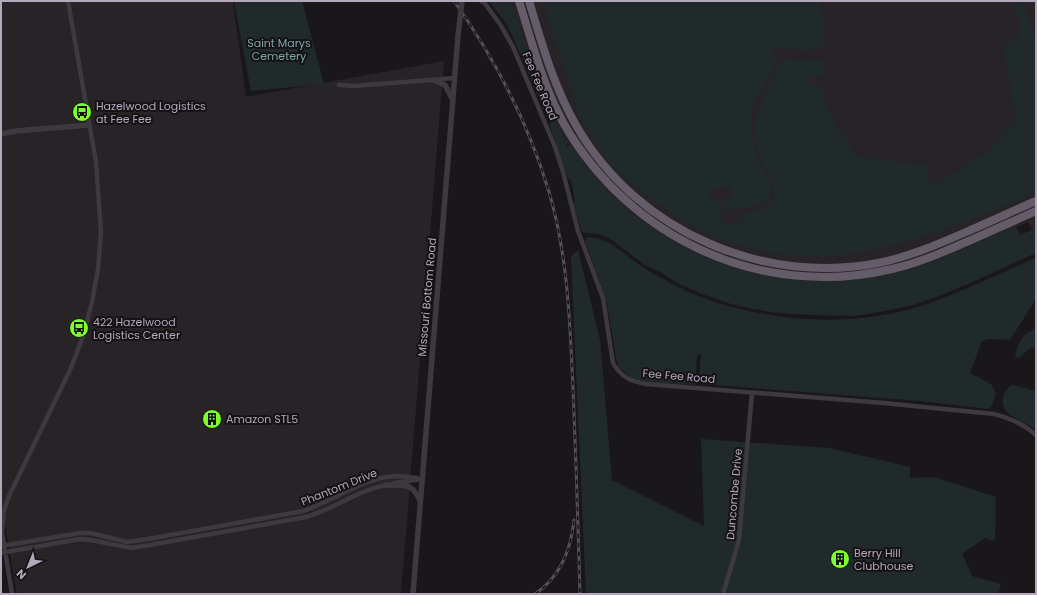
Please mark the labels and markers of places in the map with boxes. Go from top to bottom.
place label: Hazelwood Logistics at Fee Fee [96,98,206,127]
bus stop icon: Hazelwood Logistics at Fee Fee [71,101,93,123]
place label: 422 Hazelwood Logistics Center [93,314,180,343]
bus stop icon: 422 Hazelwood Logistics Center [68,317,90,339]
building icon: Amazon STL5 [201,408,223,430]
place label: Amazon STL5 [226,411,298,427]
place label: Berry Hill Clubhouse [854,545,914,574]
building icon: Berry Hill Clubhouse [829,548,851,570]

